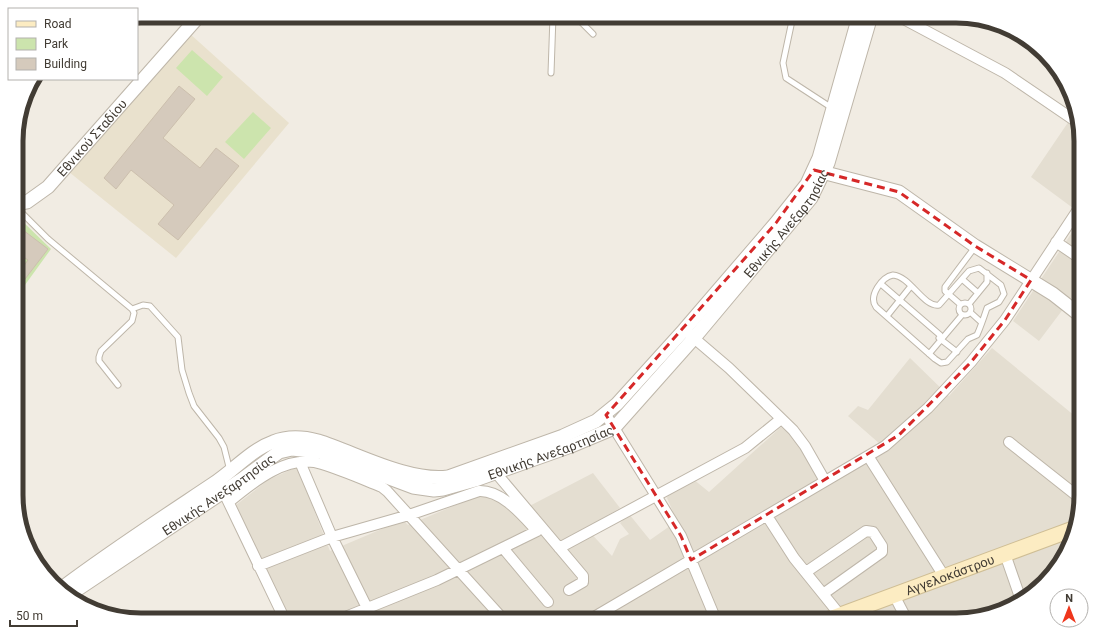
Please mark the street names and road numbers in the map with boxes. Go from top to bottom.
street label: Εθνικού Σταδίου [54,96,130,180]
street label: Εθνικής Ανεξαρτησίας [741,167,832,281]
street label: Εθνικής Ανεξαρτησίας [486,422,616,483]
street label: Εθνικής Ανεξαρτησίας [160,451,277,538]
street label: Αγγελοκάστρου [904,552,997,598]

